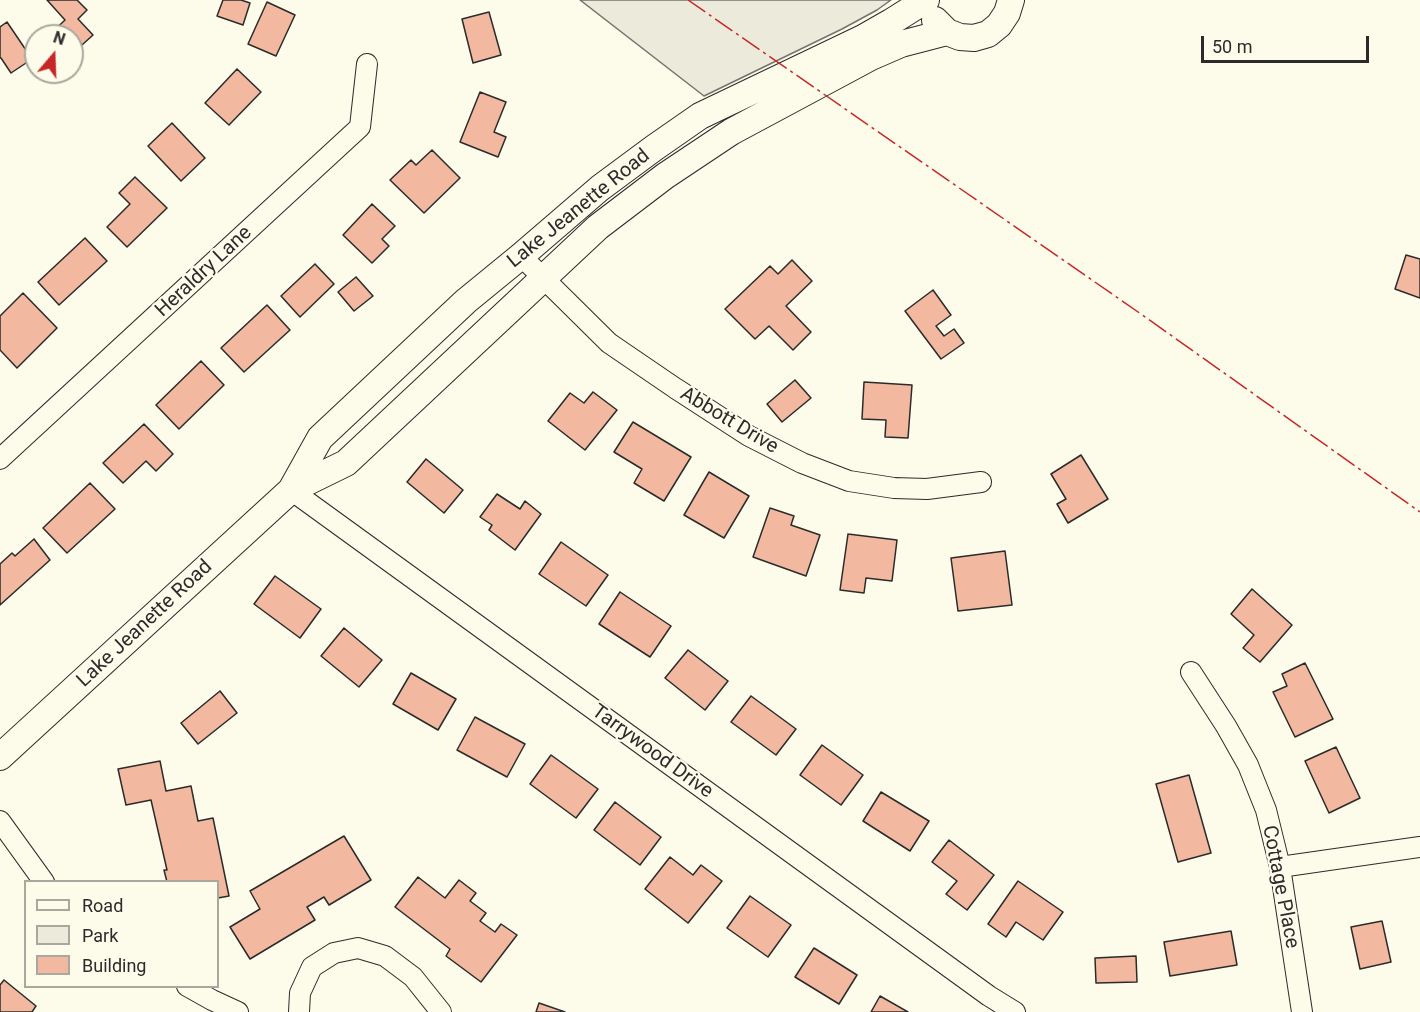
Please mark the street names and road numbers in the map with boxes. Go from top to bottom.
street label: Lake Jeanette Road [503,144,655,274]
street label: Heraldry Lane [151,221,257,323]
street label: Abbott Drive [676,382,782,460]
street label: Lake Jeanette Road [73,555,217,693]
street label: Tarrywood Drive [587,700,717,804]
street label: Cottage Place [1256,824,1304,950]

